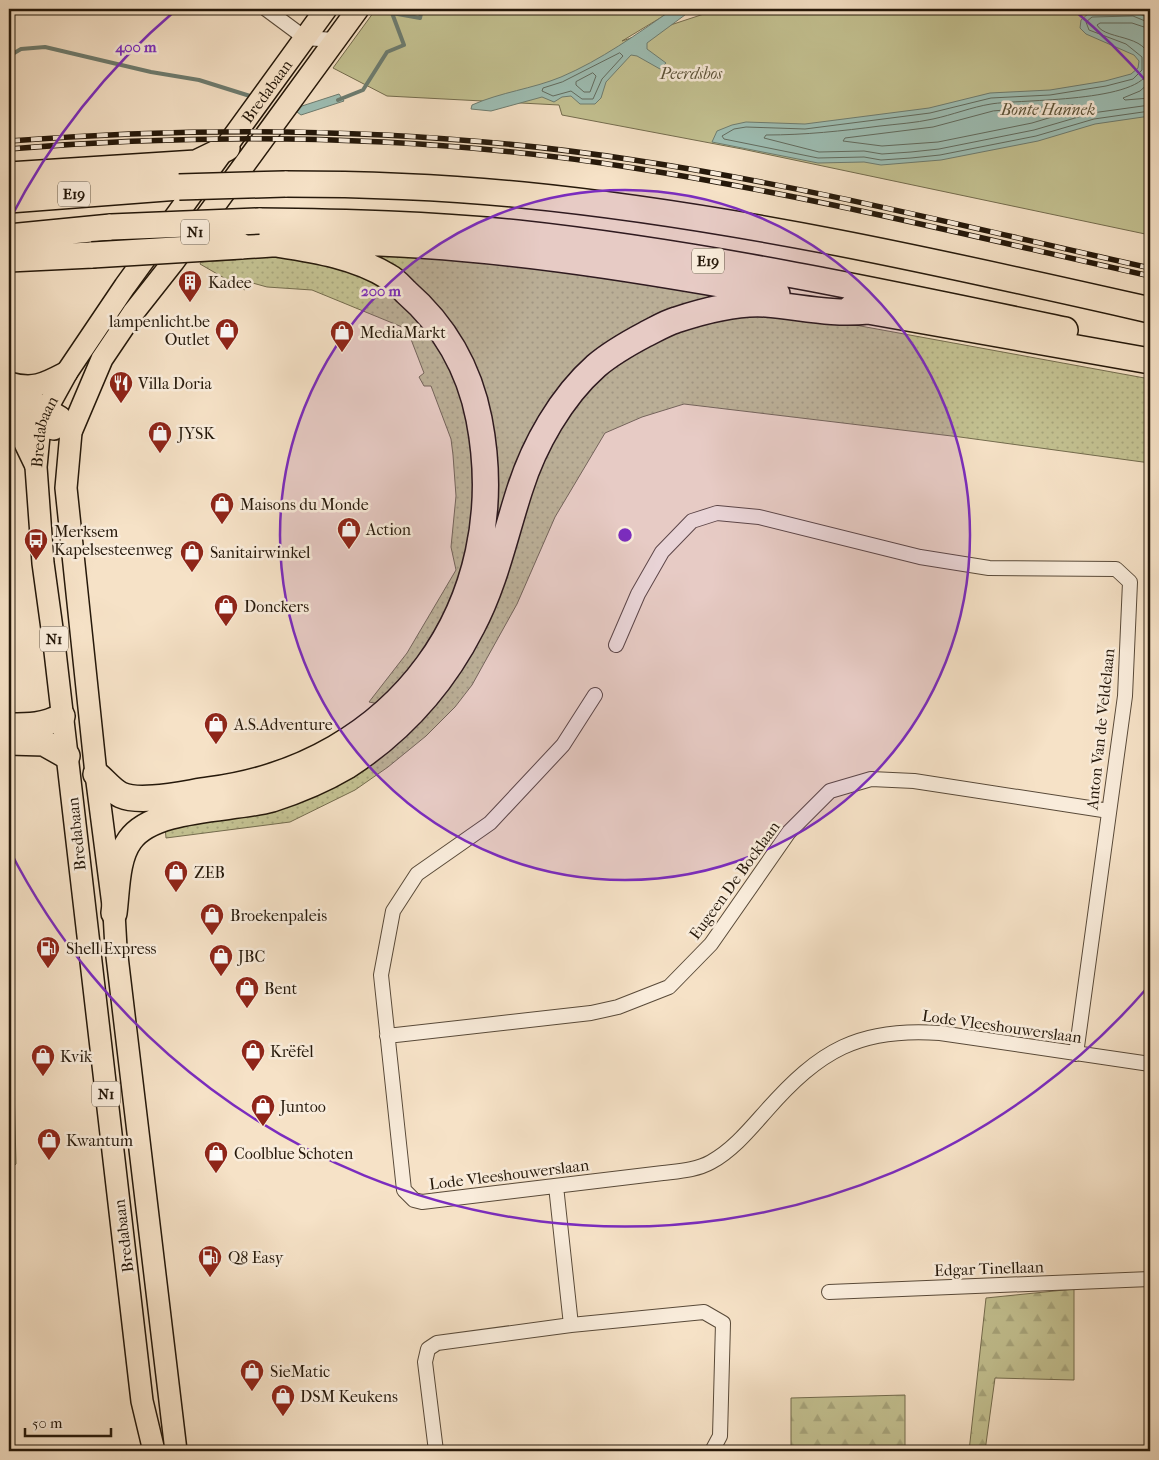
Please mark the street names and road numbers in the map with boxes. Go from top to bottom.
street label: Bredabaan [238,55,297,127]
road number: E19 [58,182,90,206]
road number: N1 [181,220,209,244]
road number: E19 [692,248,724,274]
street label: Bredabaan [27,392,62,468]
road number: N1 [40,626,68,652]
street label: Anton Van de Veldelaan [1082,647,1119,812]
street label: Bredabaan [63,796,90,872]
street label: Eugeen De Bocklaan [685,817,784,943]
street label: Lode Vleeshouwerslaan [921,1006,1084,1047]
road number: N1 [92,1082,120,1106]
street label: Lode Vleeshouwerslaan [428,1155,591,1194]
street label: Bredabaan [109,1198,137,1274]
street label: Edgar Tinellaan [934,1257,1045,1280]

